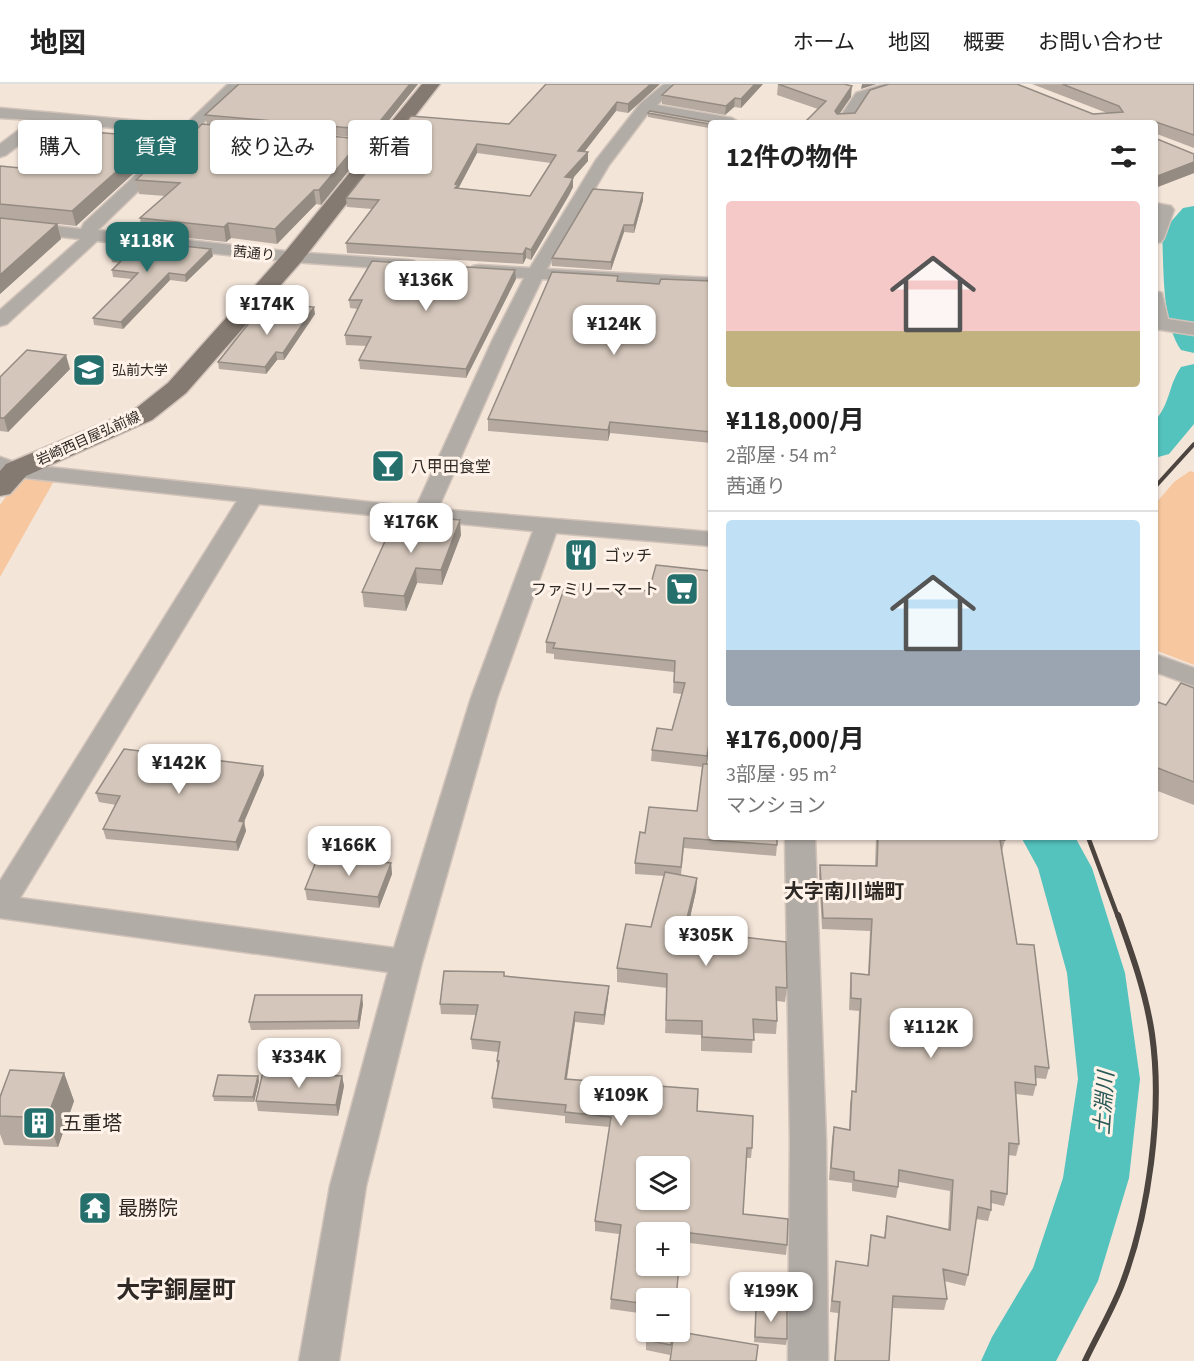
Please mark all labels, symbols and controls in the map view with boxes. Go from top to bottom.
text: 地図 [30,23,86,63]
text: ホーム [793,27,855,57]
text: 地図 [888,27,930,57]
text: 概要 [963,27,1005,57]
text: お問い合わせ [1038,27,1164,57]
chip: 購入 [18,120,102,174]
chip: 賃貸 [114,120,198,174]
chip: 絞り込み [210,120,336,174]
chip: 新着 [348,120,432,174]
text: 12件の物件 [726,139,857,176]
icon: filters [1107,140,1140,173]
pin: ¥118K [105,222,189,273]
text: ¥118K [120,227,174,255]
icon: home [879,240,987,348]
street label: 茜通り [232,242,276,266]
pin: ¥136K [384,261,468,312]
text: ¥136K [399,266,453,294]
pin: ¥174K [225,285,309,336]
text: ¥174K [240,290,294,318]
pin: ¥124K [572,305,656,356]
text: ¥124K [587,310,641,338]
school or university icon: 弘前大学 [71,352,107,388]
place label: 弘前大学 [112,361,168,381]
text: ¥118,000/月 [726,402,865,439]
street label: 岩崎西目屋弘前線 [33,407,144,471]
text: 2部屋 · 54 m² [726,442,837,470]
bar icon: 八甲田食堂 [370,448,406,484]
place label: 八甲田食堂 [411,456,491,478]
text: 茜通り [726,473,786,501]
pin: ¥176K [369,503,453,554]
text: ¥176K [384,508,438,536]
restaurant icon: ゴッチ [563,537,599,573]
place label: ゴッチ [604,545,652,567]
icon: home [879,559,987,667]
supermarket icon: ファミリーマート [664,571,700,607]
place label: ファミリーマート [531,579,659,601]
text: ¥176,000/月 [726,721,865,758]
pin: ¥142K [137,744,221,795]
text: ¥142K [152,749,206,777]
text: 3部屋 · 95 m² [726,761,837,789]
text: マンション [726,792,826,820]
pin: ¥166K [307,826,391,877]
text: ¥166K [322,831,376,859]
district label: 大字南川端町 [784,878,904,906]
pin: ¥305K [664,916,748,967]
text: ¥305K [679,921,733,949]
pin: ¥112K [889,1008,973,1059]
text: ¥112K [904,1013,958,1041]
pin: ¥334K [257,1038,341,1089]
text: ¥334K [272,1043,326,1071]
water label: 土淵川 [1087,1069,1121,1135]
pin: ¥109K [579,1076,663,1127]
text: ¥109K [594,1081,648,1109]
building icon: 五重塔 [21,1105,57,1141]
place label: 五重塔 [62,1110,122,1138]
map controls [636,1156,690,1342]
button: layers [636,1156,690,1210]
temple icon: 最勝院 [77,1190,113,1226]
place label: 最勝院 [118,1195,178,1223]
button: + [636,1222,690,1276]
pin: ¥199K [729,1272,813,1323]
district label: 大字銅屋町 [116,1273,236,1308]
text: ¥199K [744,1277,798,1305]
button: − [636,1288,690,1342]

